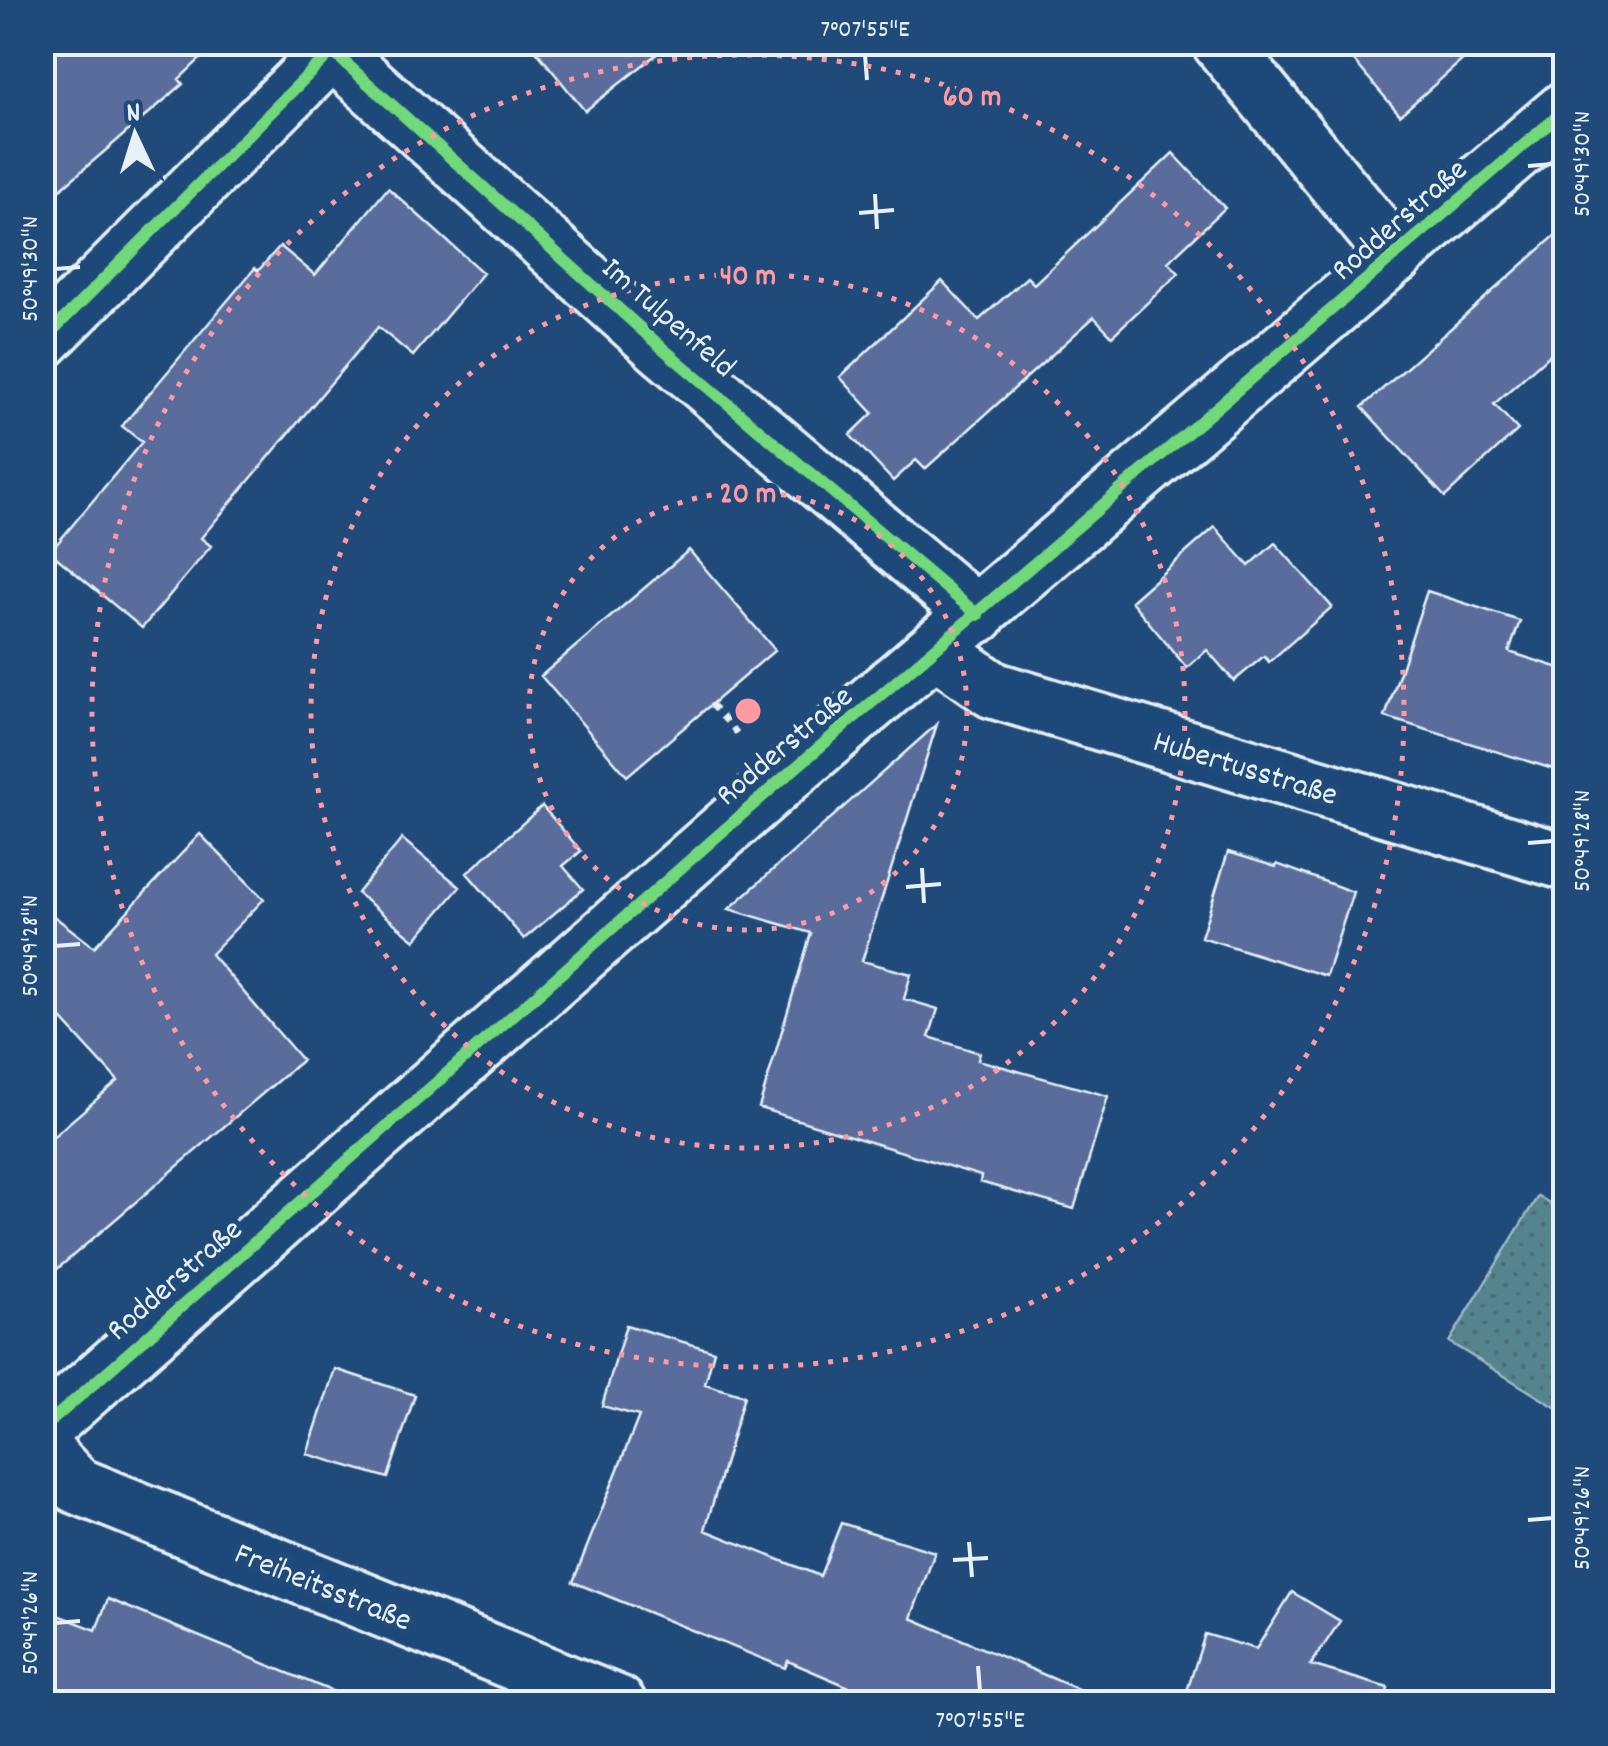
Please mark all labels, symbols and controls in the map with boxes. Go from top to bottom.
text: 7°07'55"E [820,13,910,49]
text: 60 m [943,78,1001,121]
north arrow [85,85,185,185]
text: N [125,95,142,135]
text: 50°49'30"N [1566,111,1602,217]
street label: Rodderstraße [1323,150,1479,294]
text: 50°49'30"N [14,216,50,322]
street label: Im Tulpenfeld [589,248,744,391]
text: 40 m [720,257,776,300]
text: 20 m [720,475,776,518]
street label: Rodderstraße [707,676,865,819]
centre of rings [730,693,766,729]
street label: Hubertusstraße [1147,721,1342,821]
text: 50°49'28"N [1566,790,1602,892]
text: 50°49'28"N [14,895,50,997]
street label: Rodderstraße [98,1210,254,1354]
text: 50°49'26"N [1566,1466,1602,1570]
street label: Freiheitsstraße [227,1533,418,1646]
text: 50°49'26"N [14,1571,50,1675]
text: 7°07'55"E [935,1704,1025,1740]

